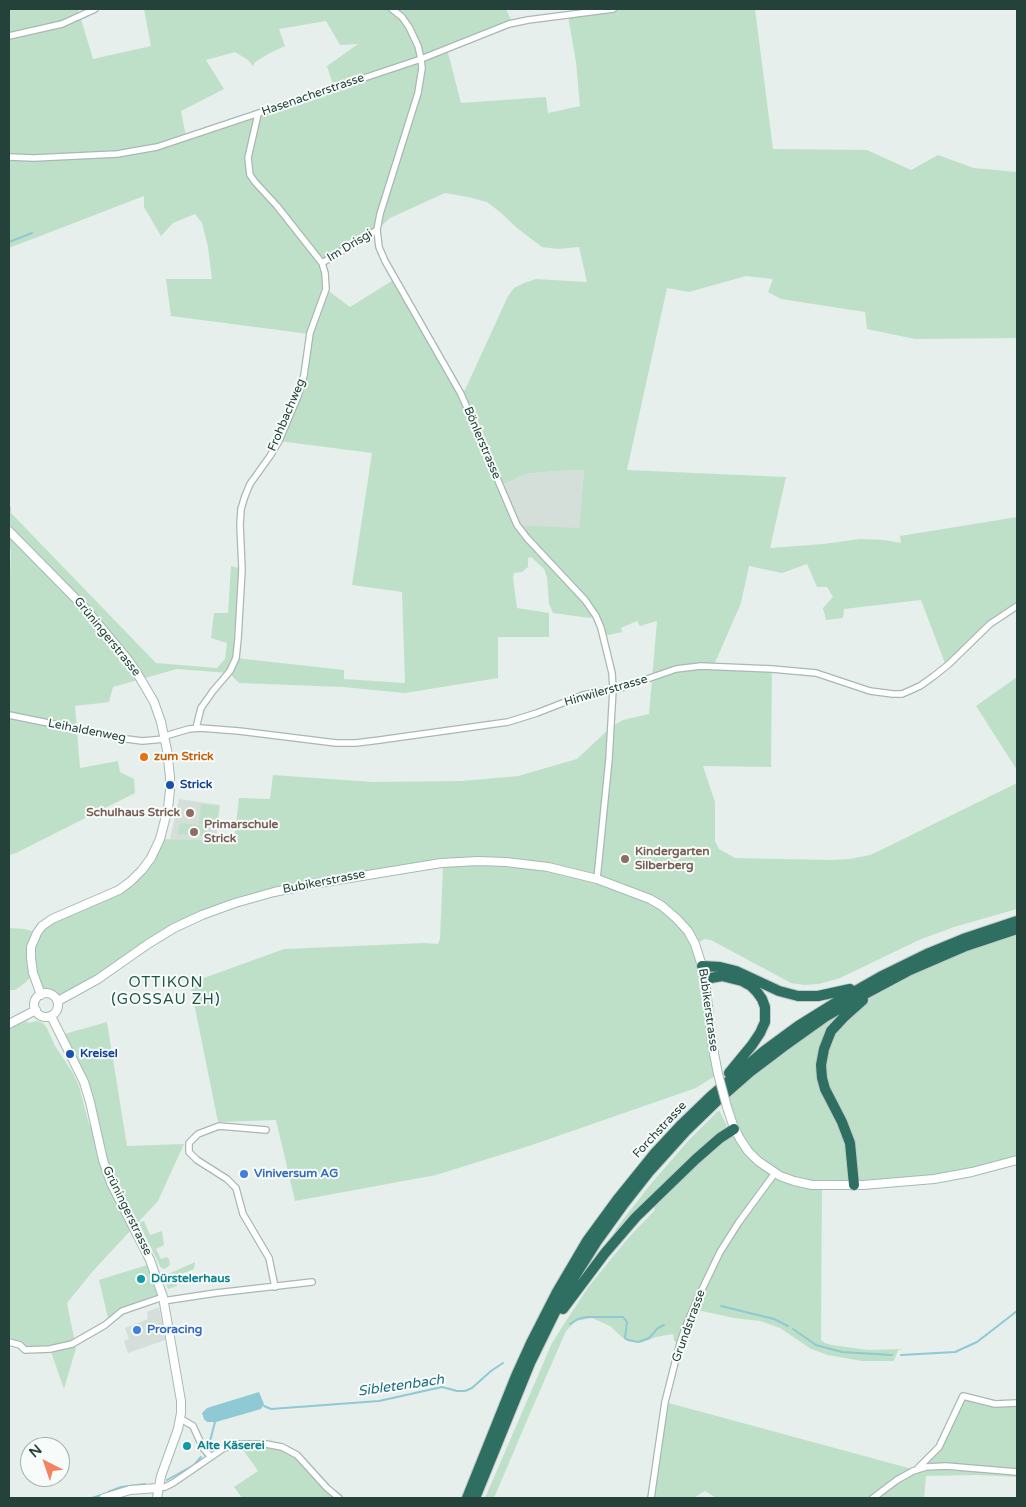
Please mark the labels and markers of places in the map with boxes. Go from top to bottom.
place label: zum Strick [154,750,214,764]
marker: zum Strick [138,751,150,763]
place label: Strick [180,778,212,792]
marker: Strick [164,779,176,791]
place label: Schulhaus Strick [86,806,180,820]
marker: Schulhaus Strick [184,807,196,819]
place label: Primarschule Strick [204,818,278,846]
marker: Primarschule Strick [188,826,200,838]
place label: Kindergarten Silberberg [635,845,710,873]
marker: Kindergarten Silberberg [619,853,631,865]
place label: Kreisel [80,1047,118,1061]
marker: Kreisel [64,1048,76,1060]
place label: Viniversum AG [254,1167,338,1181]
marker: Viniversum AG [238,1168,250,1180]
place label: Dürstelerhaus [151,1272,230,1286]
marker: Dürstelerhaus [135,1273,147,1285]
place label: Proracing [147,1323,202,1337]
marker: Proracing [131,1324,143,1336]
place label: Alte Käserei [197,1439,265,1453]
marker: Alte Käserei [181,1440,193,1452]

